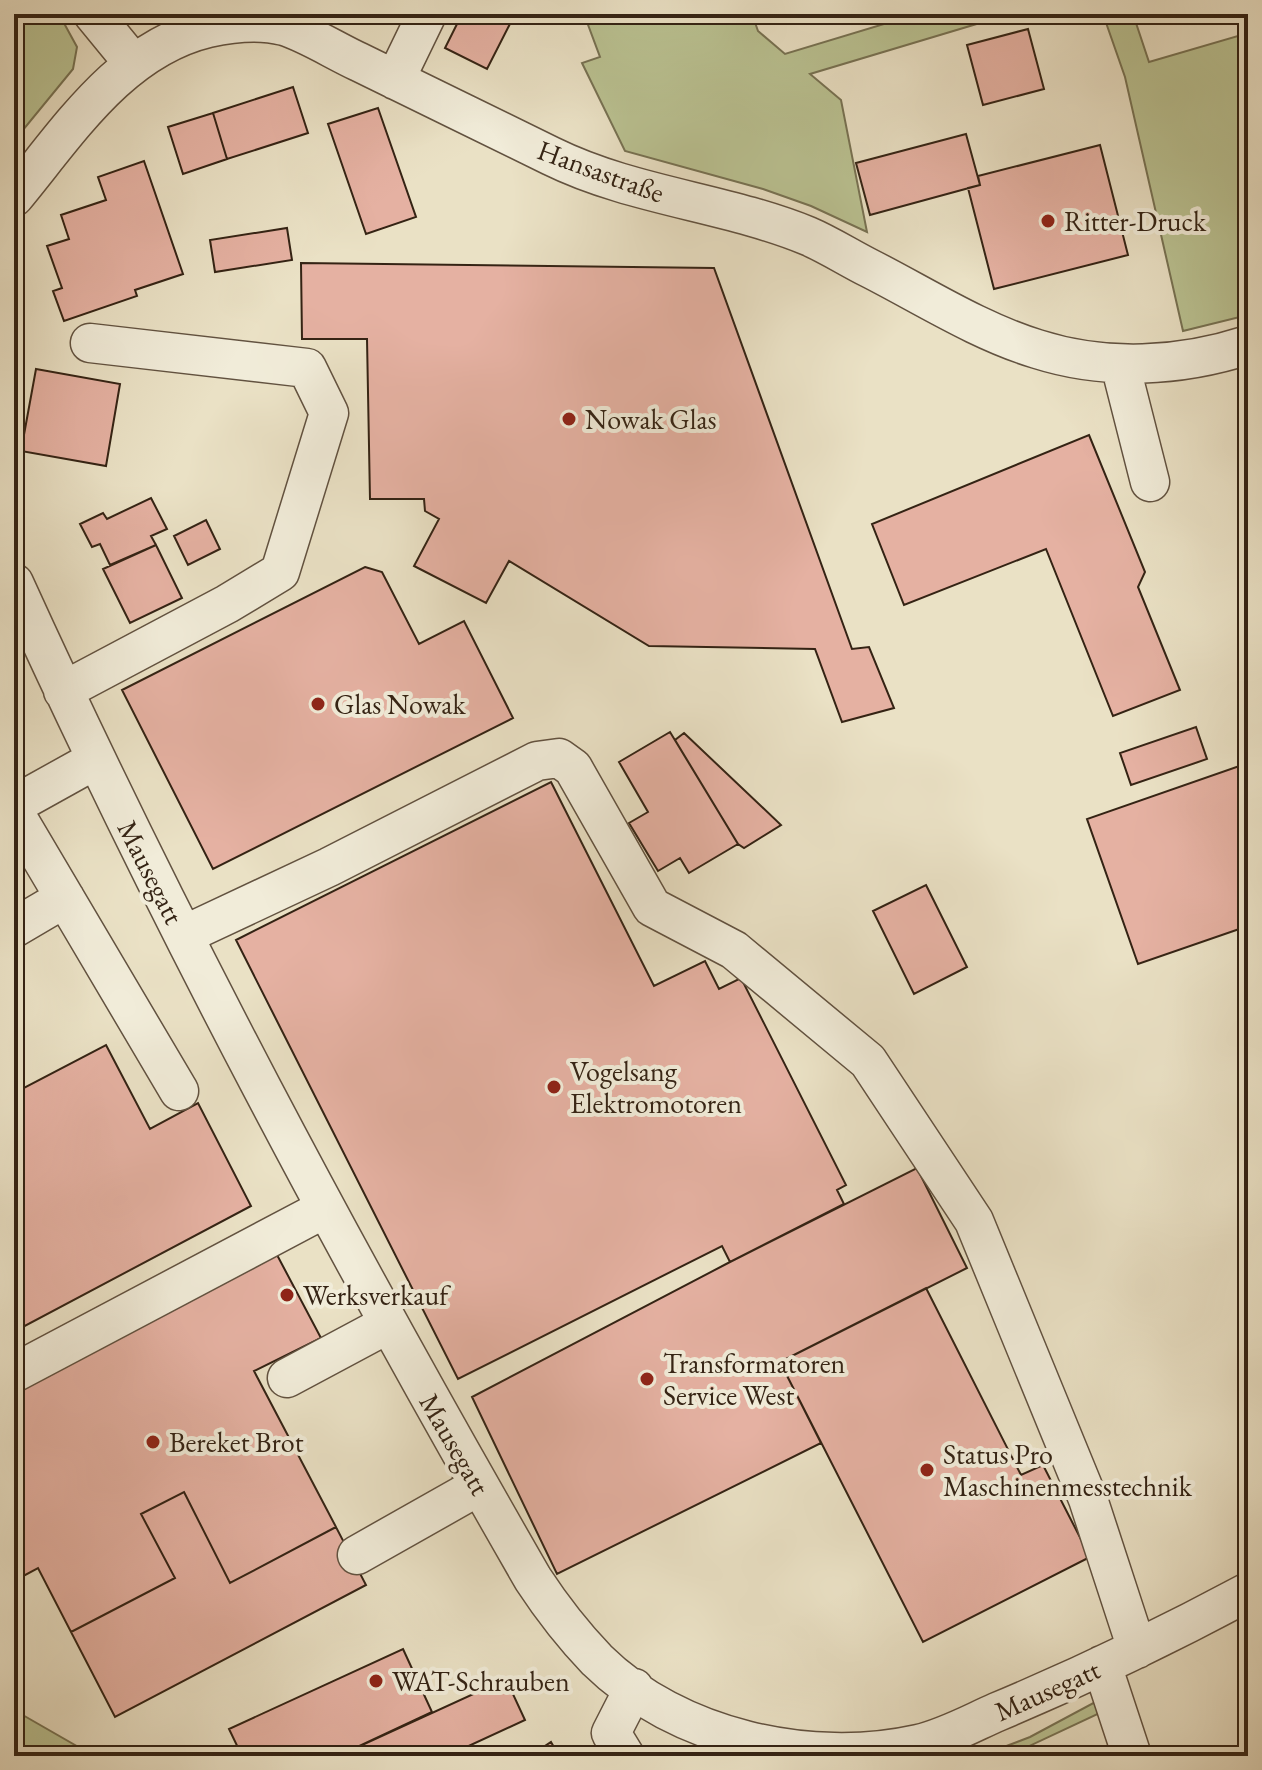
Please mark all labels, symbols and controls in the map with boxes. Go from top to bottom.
street label: Hansastraße [533,131,669,211]
place label: Ritter-Druck [1064,203,1207,239]
marker: Ritter-Druck [1039,212,1057,230]
place label: Nowak Glas [585,401,717,437]
marker: Nowak Glas [560,410,578,428]
place label: Glas Nowak [334,686,466,722]
marker: Glas Nowak [309,695,327,713]
street label: Mausegatt [110,814,192,930]
place label: Vogelsang Elektromotoren [570,1053,742,1121]
marker: Vogelsang Elektromotoren [545,1078,563,1096]
place label: Werksverkauf [303,1277,451,1313]
marker: Werksverkauf [278,1286,296,1304]
place label: Transformatoren Service West [663,1345,846,1413]
marker: Transformatoren Service West [638,1370,656,1388]
street label: Mausegatt [412,1387,499,1501]
place label: Bereket Brot [169,1424,304,1460]
marker: Bereket Brot [144,1433,162,1451]
place label: Status Pro Maschinenmesstechnik [943,1436,1193,1504]
marker: Status Pro Maschinenmesstechnik [918,1461,936,1479]
street label: Mausegatt [989,1651,1105,1729]
place label: WAT-Schrauben [392,1663,570,1699]
marker: WAT-Schrauben [367,1672,385,1690]

